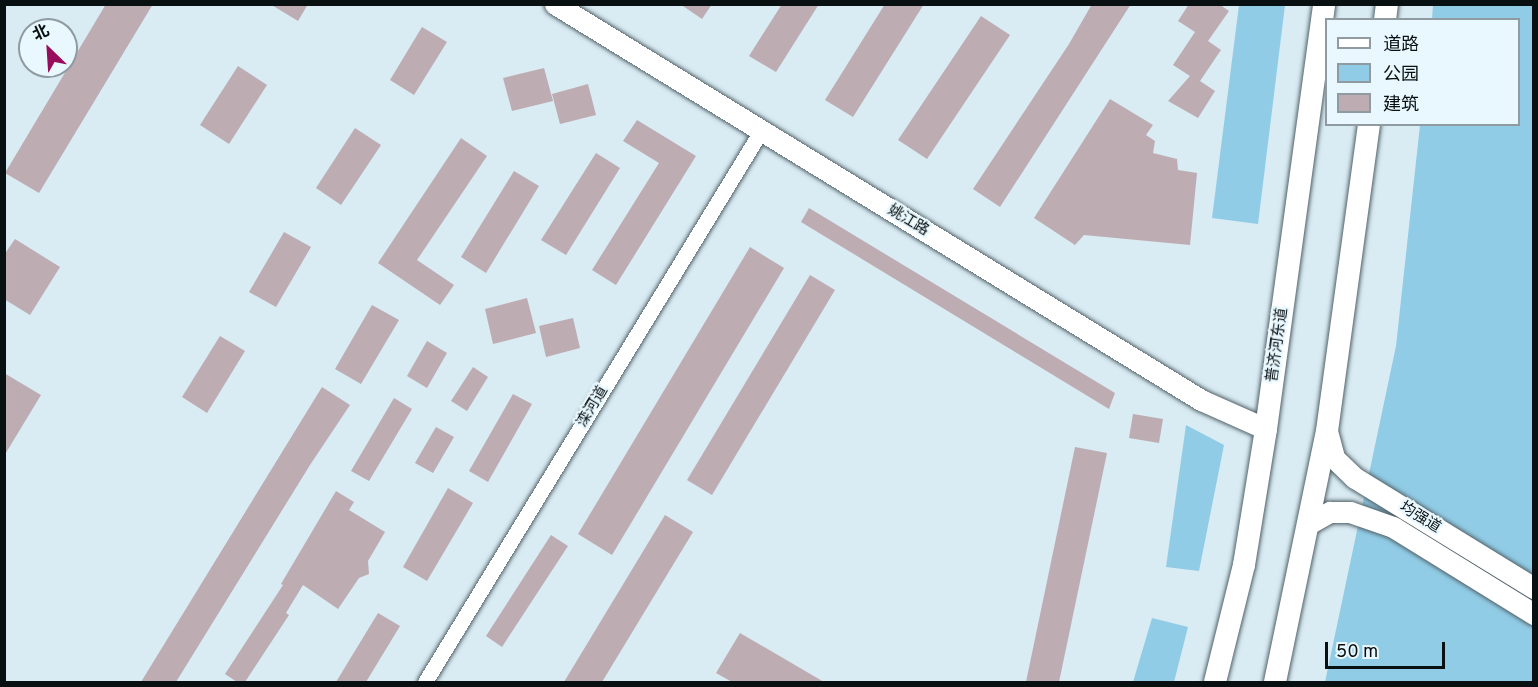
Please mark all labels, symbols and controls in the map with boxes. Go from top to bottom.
north arrow [18,18,78,78]
legend [1325,18,1520,126]
text: 北 [30,21,53,46]
text: 道路 [1383,34,1419,57]
text: 公园 [1383,64,1419,87]
text: 建筑 [1383,94,1419,117]
street label: 姚江路 [884,202,932,240]
street label: 普济河东道 [1264,307,1292,383]
street label: 滦河道 [574,383,612,431]
street label: 均强道 [1396,498,1444,538]
scale bar [1328,630,1448,668]
text: 50 m [1336,641,1378,664]

